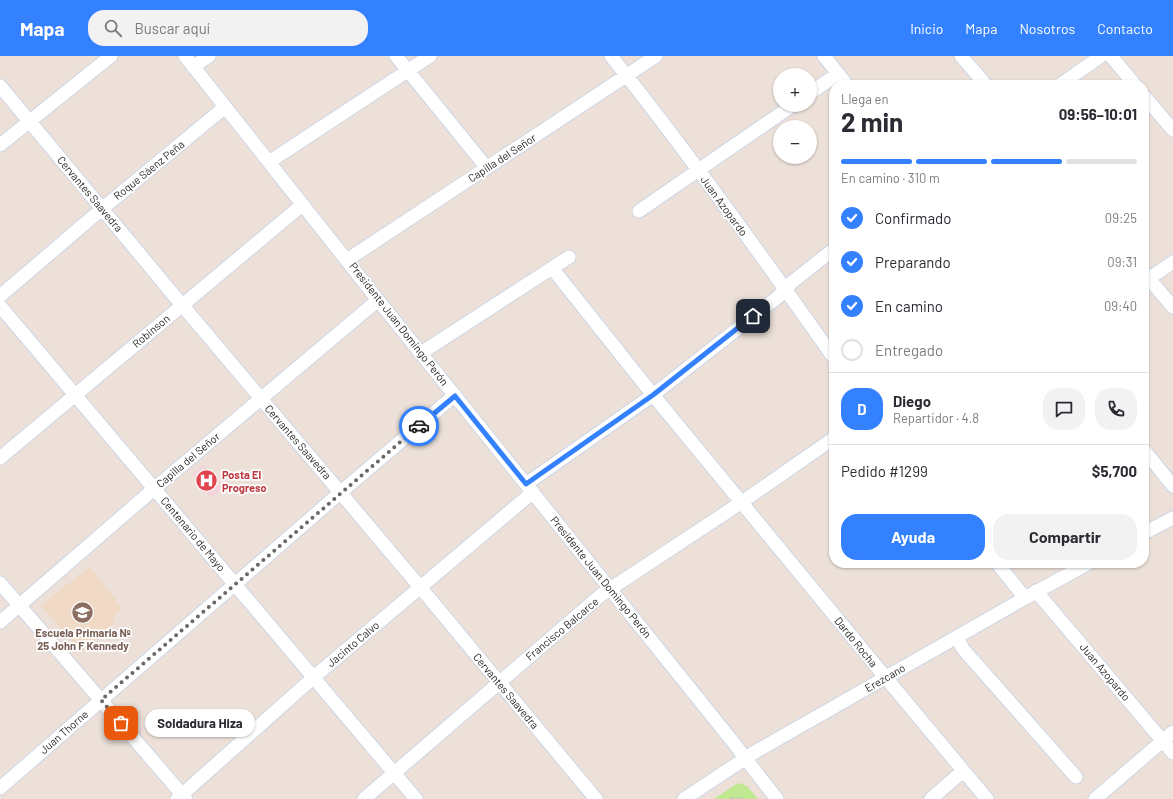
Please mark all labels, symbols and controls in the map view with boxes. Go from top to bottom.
search box [88,10,368,46]
text: Mapa [20,17,64,40]
icon: search [102,17,124,39]
text: Buscar aquí [134,19,210,37]
text: Inicio [910,20,943,37]
text: Mapa [965,20,997,37]
text: Nosotros [1019,20,1075,37]
text: Contacto [1097,20,1153,37]
map controls [773,68,817,164]
button: + [773,68,817,112]
text: Llega en [841,91,888,107]
text: 09:56–10:01 [1059,105,1137,123]
text: 2 min [841,106,903,137]
button: − [773,120,817,164]
street label: Capilla del Señor [465,131,538,184]
street label: Roque Sáenz Peña [111,137,187,202]
street label: Cervantes Saavedra [55,153,126,234]
text: En camino · 310 m [841,170,940,186]
street label: Juan Azopardo [698,173,751,238]
icon: check [841,207,863,229]
text: Confirmado [875,209,951,227]
text: 09:25 [1105,210,1137,226]
icon: check [841,251,863,273]
text: Preparando [875,253,951,271]
text: 09:31 [1107,254,1137,270]
street label: Presidente Juan Domingo Perón [347,260,452,388]
icon: check [841,295,863,317]
text: En camino [875,297,943,315]
text: 09:40 [1104,298,1137,314]
pin [736,299,770,333]
icon: home [742,305,764,327]
street label: Robinson [129,311,172,350]
text: Entregado [875,341,943,359]
button: chat [1043,388,1085,430]
button: phone [1095,388,1137,430]
text: Diego [893,392,931,410]
text: D [857,400,867,418]
street label: Cervantes Saavedra [262,402,334,482]
courier [399,406,439,446]
text: Repartidor · 4.8 [893,410,979,426]
icon: car [408,415,430,437]
street label: Capilla del Señor [153,429,222,490]
text: Pedido #1299 [841,462,928,480]
text: $5,700 [1092,462,1137,480]
hospital icon: Posta El Progreso [194,468,220,494]
place label: Posta El Progreso [222,468,267,494]
street label: Centenario de Mayo [158,494,228,574]
street label: Presidente Juan Domingo Perón [548,513,655,640]
button: Ayuda [841,514,985,560]
button: Compartir [993,514,1137,560]
street label: Francisco Balcarce [523,594,601,663]
school or university icon: Escuela Primaria Nº 25 John F Kennedy [70,600,96,626]
street label: Dardo Rocha [832,614,880,669]
street label: Jacinto Calvo [324,618,381,669]
place label: Escuela Primaria Nº 25 John F Kennedy [35,626,131,652]
street label: Juan Azopardo [1078,640,1133,703]
street label: Cervantes Saavedra [471,650,542,731]
street label: Erezcano [862,661,907,694]
pin [104,706,138,740]
street label: Juan Thorne [37,707,91,756]
callout: Soldadura Hiza [145,709,255,737]
icon: bag [110,712,132,734]
text: Soldadura Hiza [157,715,243,731]

